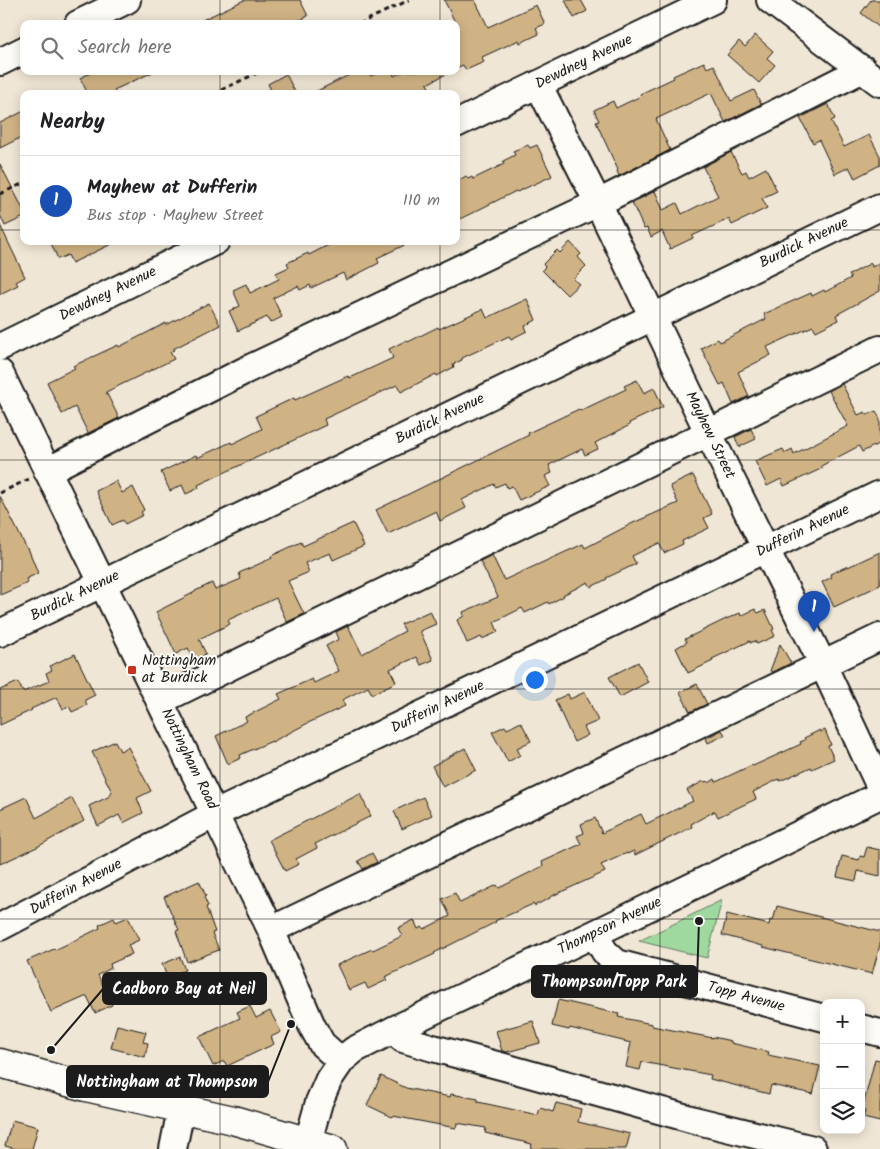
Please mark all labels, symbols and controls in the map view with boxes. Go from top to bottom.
search box [20,20,460,75]
street label: Dewdney Avenue [531,28,637,96]
text: Search here [78,33,172,63]
icon: search [38,34,66,62]
text: Nearby [40,106,105,139]
text: Mayhew at Dufferin [87,173,257,203]
text: 1 [54,188,58,213]
text: 110 m [403,188,440,213]
text: Bus stop · Mayhew Street [87,203,264,228]
street label: Burdick Avenue [755,211,853,275]
street label: Dewdney Avenue [55,260,161,328]
street label: Burdick Avenue [391,387,489,451]
street label: Mayhew Street [678,387,742,483]
street label: Dufferin Avenue [752,498,854,564]
street label: Burdick Avenue [26,564,124,628]
pin: 1 [798,591,830,632]
place label: Nottingham at Burdick [142,649,216,690]
marker: Nottingham at Burdick [126,664,138,676]
your location [522,667,548,693]
street label: Dufferin Avenue [387,674,489,740]
street label: Nottingham Road [154,704,224,814]
street label: Dufferin Avenue [25,852,127,921]
street label: Thompson Avenue [554,890,666,962]
callout: Thompson/Topp Park [532,966,697,997]
text: Thompson/Topp Park [542,970,688,995]
callout: Cadboro Bay at Neil [103,973,266,1004]
street label: Topp Avenue [705,975,788,1019]
text: Cadboro Bay at Neil [113,977,256,1002]
map controls [820,999,865,1134]
button: + [820,999,865,1044]
button: − [820,1044,865,1089]
callout: Nottingham at Thompson [67,1066,268,1097]
text: Nottingham at Thompson [77,1070,258,1095]
button: layers [820,1089,865,1134]

